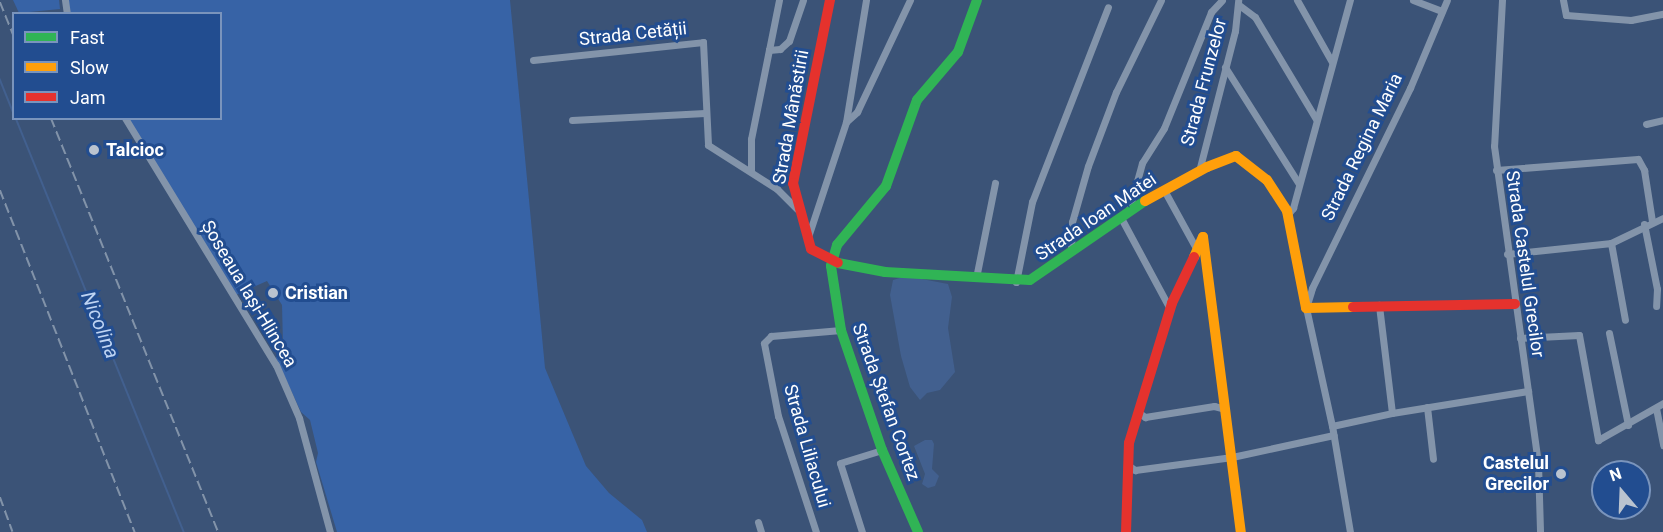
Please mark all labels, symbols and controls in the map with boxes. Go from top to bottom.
legend [12,12,222,120]
street label: Strada Frunzelor [1177,16,1231,148]
street label: Strada Cetății [578,18,688,50]
text: Fast [70,27,105,48]
street label: Strada Mânăstirii [769,48,813,186]
text: Slow [70,57,109,78]
street label: Strada Regina Maria [1317,70,1407,224]
text: Jam [70,87,106,108]
place label: Talcioc [106,139,164,161]
marker: Talcioc [87,143,101,157]
street label: Strada Ioan Matei [1031,169,1161,265]
street label: Strada Castelul Grecilor [1501,169,1549,359]
street label: Șoseaua Iași-Hlincea [197,217,301,371]
place label: Cristian [285,282,348,304]
marker: Cristian [266,286,280,300]
water label: Nicolina [76,288,124,362]
street label: Strada Ștefan Cortez [847,320,925,484]
street label: Strada Liliacului [779,382,835,510]
place label: Castelul Grecilor [1483,453,1549,496]
north arrow [1591,460,1651,520]
text: N [1607,464,1624,485]
marker: Castelul Grecilor [1554,467,1568,481]

